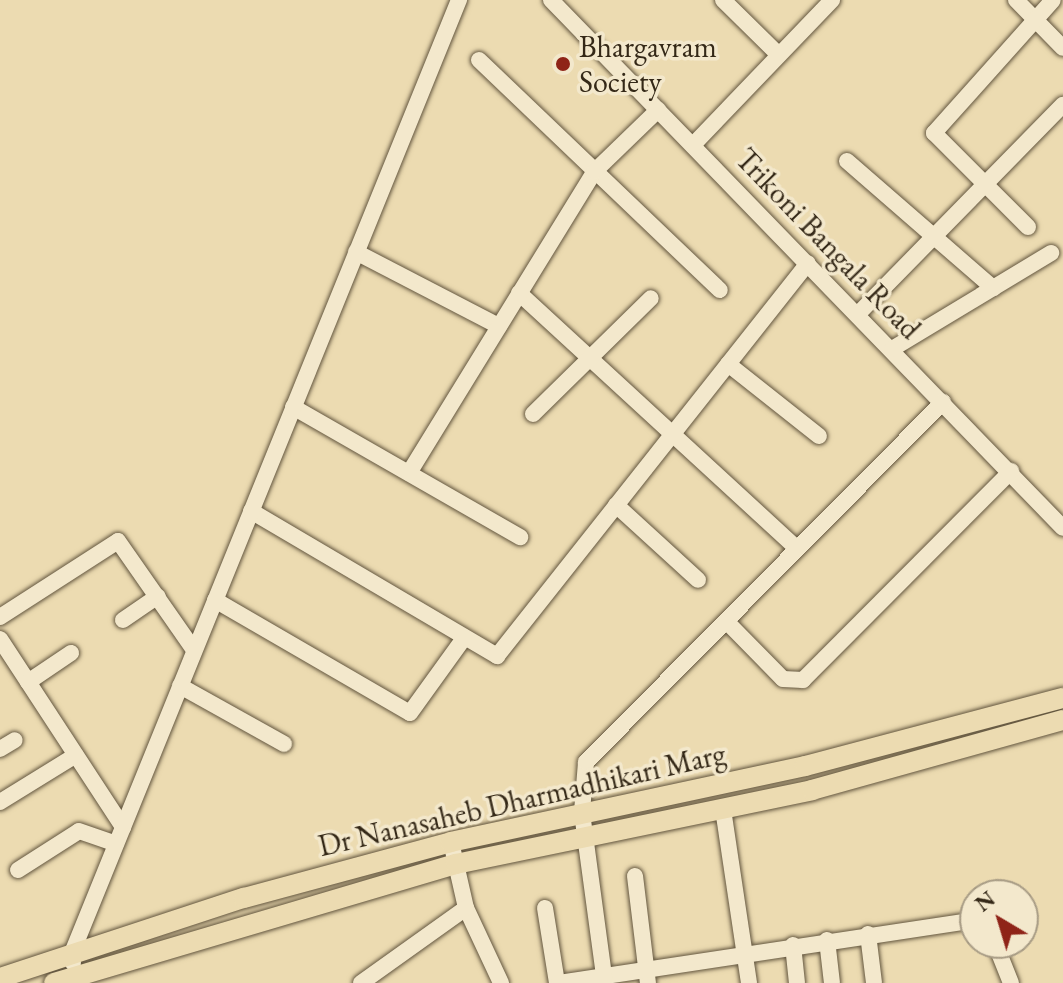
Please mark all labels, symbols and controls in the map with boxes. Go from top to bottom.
place label: Bhargavram Society [579,29,717,100]
marker: Bhargavram Society [554,55,572,73]
street label: Trikoni Bangala Road [728,141,928,347]
street label: Dr Nanasaheb Dharmadhikari Marg [315,736,729,864]
north arrow [959,879,1039,959]
text: N [969,884,1001,918]

